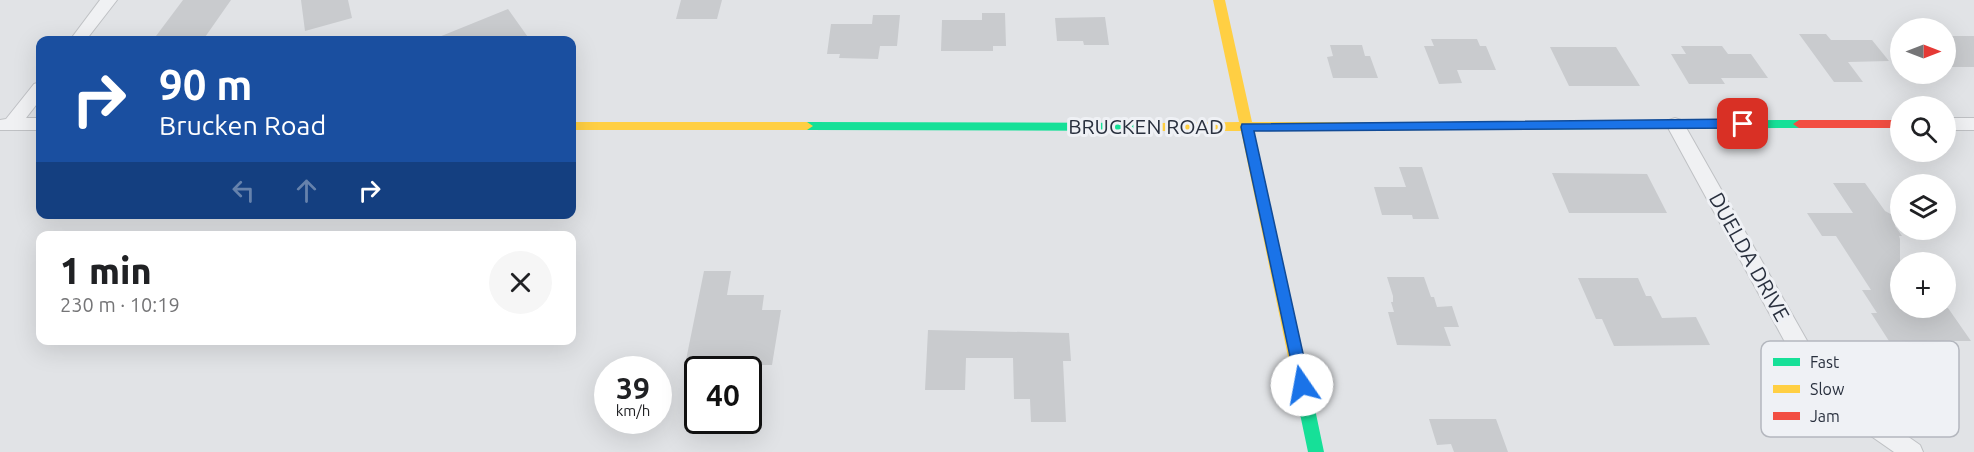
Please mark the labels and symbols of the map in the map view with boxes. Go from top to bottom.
north arrow [1890,18,1956,84]
pin [1717,98,1768,149]
street label: BRUCKEN ROAD [1068,114,1224,138]
street label: DUELDA DRIVE [1705,188,1795,325]
legend [1761,341,1959,437]
position arrow [1270,353,1334,417]
text: Fast [1810,353,1840,371]
speed limit sign: 40 [684,356,762,434]
text: Slow [1810,380,1845,398]
text: Jam [1810,407,1840,425]

